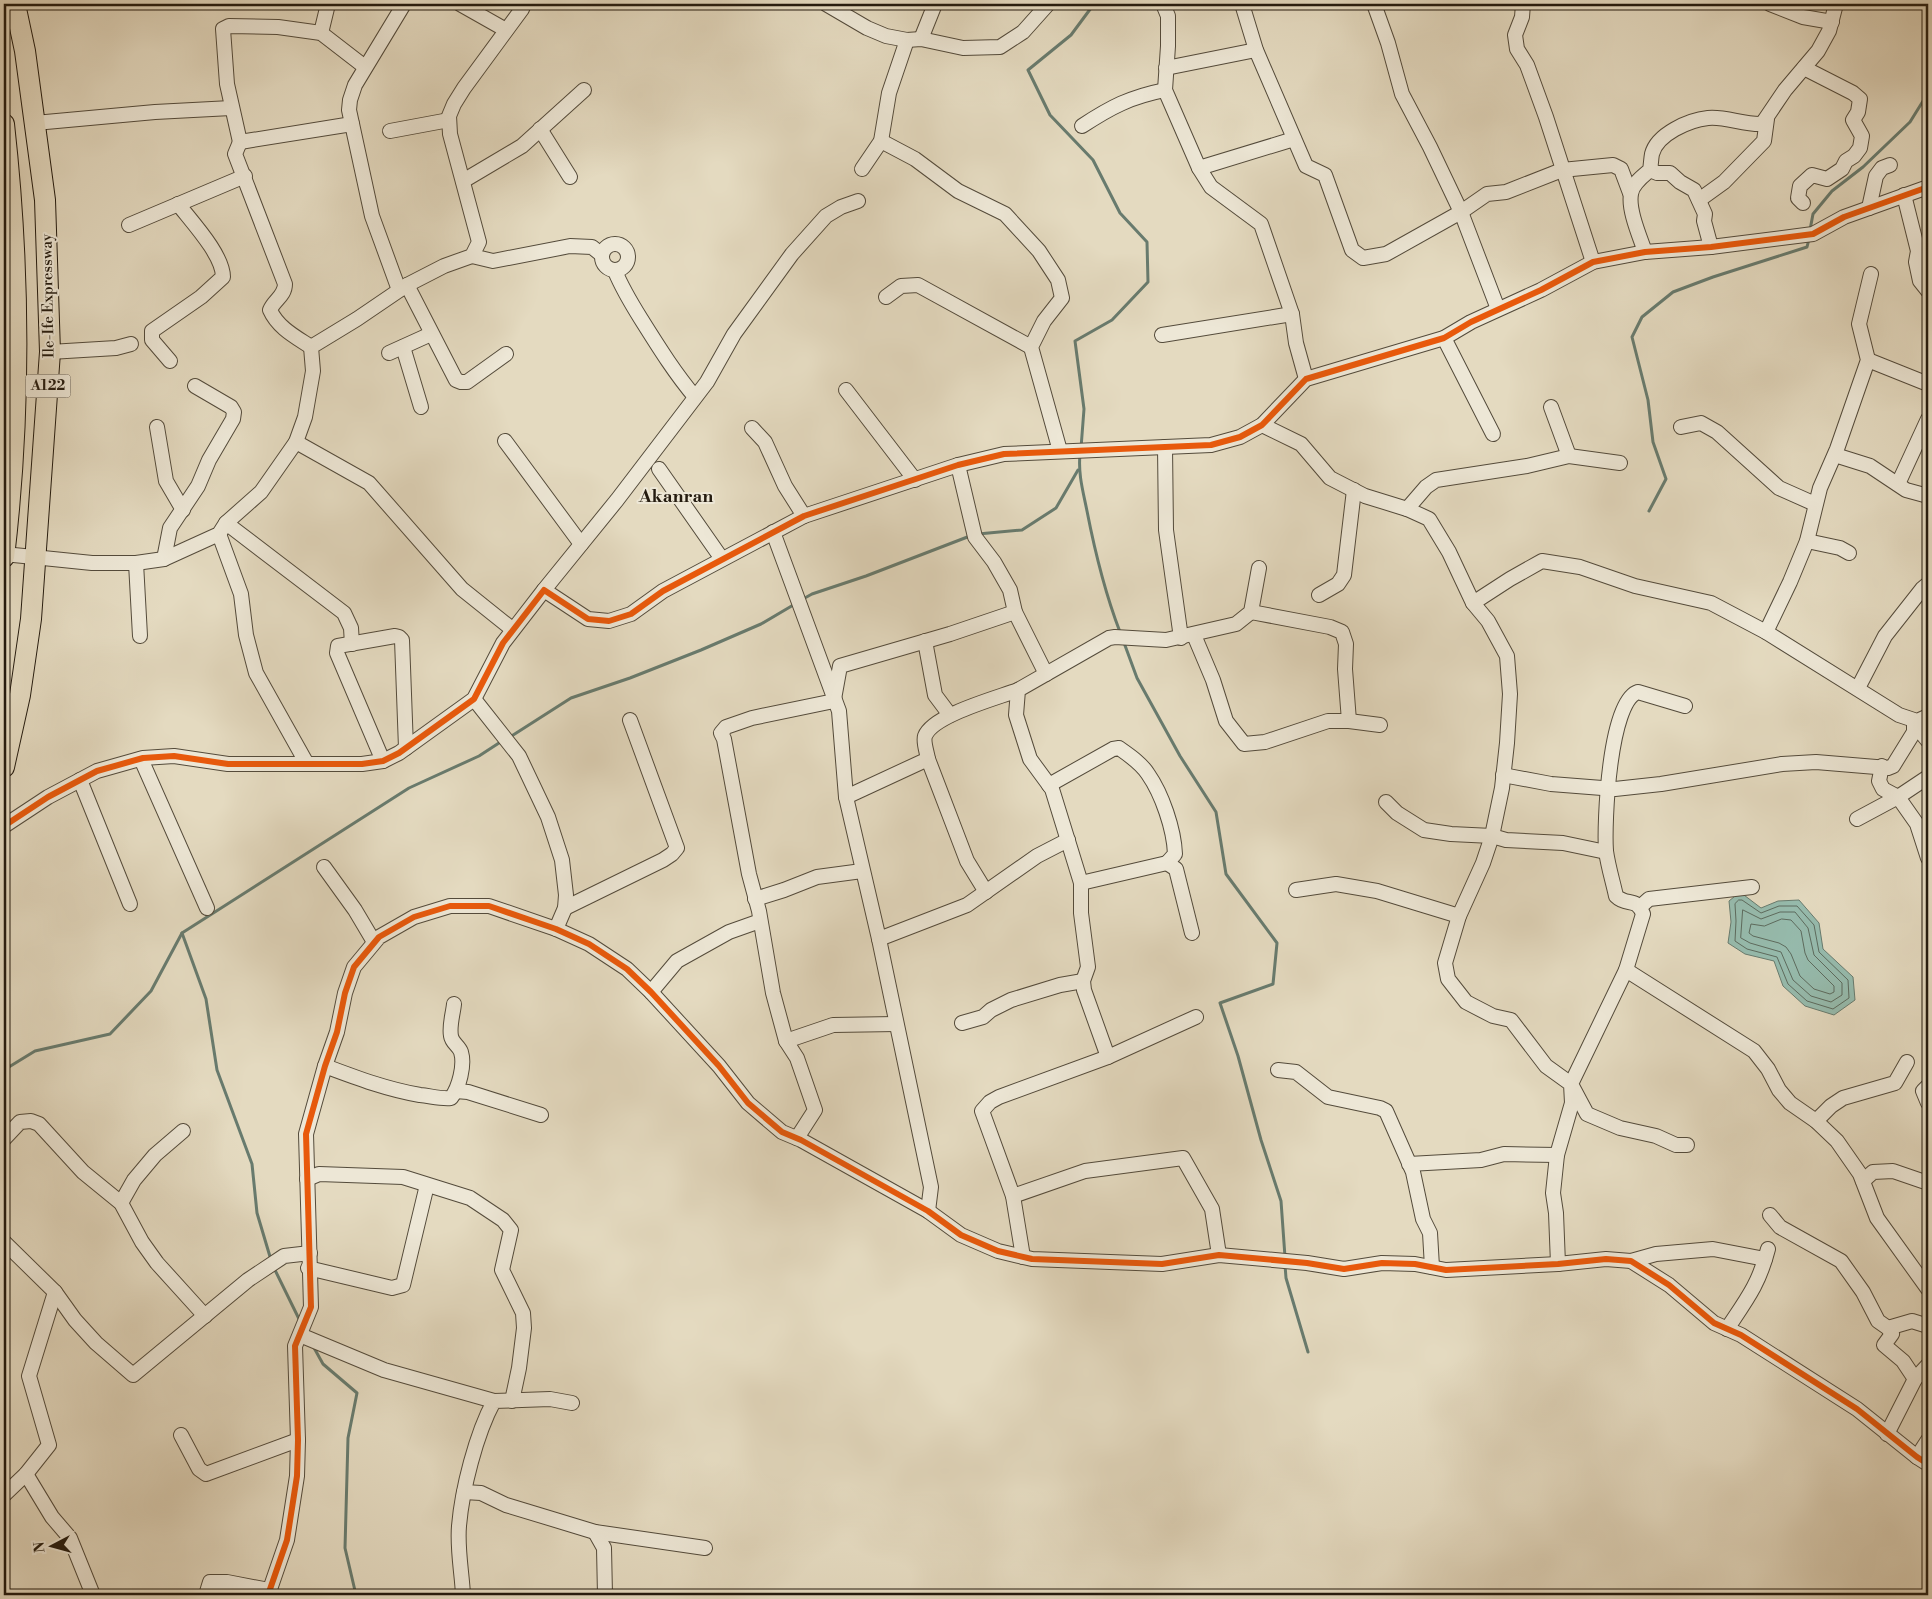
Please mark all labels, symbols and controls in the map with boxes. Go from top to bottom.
street label: Ile-Ife Expressway [37,233,59,358]
road number: A122 [26,374,70,398]
district label: Akanran [638,485,713,508]
north arrow [28,1522,78,1572]
text: N [31,1541,50,1554]

